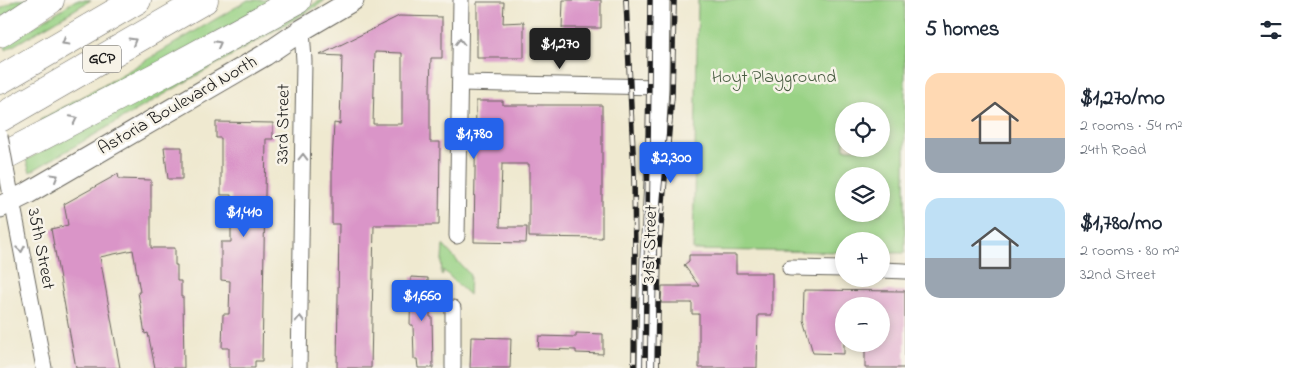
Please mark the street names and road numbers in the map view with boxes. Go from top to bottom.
road number: GCP [83,46,121,72]
street label: Astoria Boulevard North [94,50,262,162]
street label: 33rd Street [270,84,298,164]
street label: 31st Street [637,204,665,284]
street label: 35th Street [19,206,61,292]

